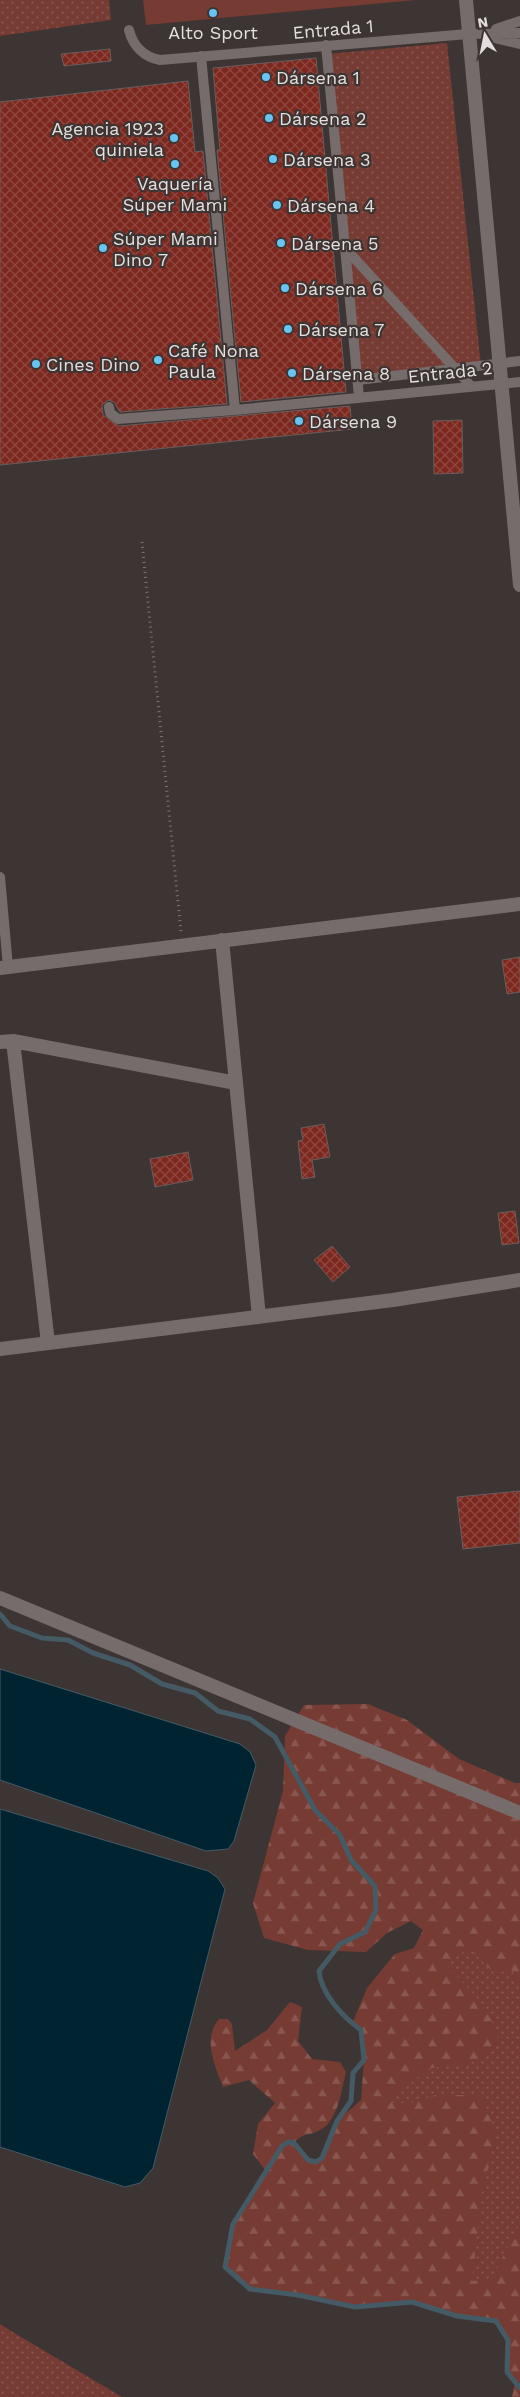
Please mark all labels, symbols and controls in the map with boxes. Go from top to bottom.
marker: Alto Sport [207,7,219,19]
north arrow [460,10,510,60]
text: N [476,13,489,31]
street label: Entrada 1 [292,15,374,43]
place label: Alto Sport [168,22,258,43]
place label: Dársena 1 [276,67,360,88]
marker: Dársena 1 [260,71,272,83]
place label: Dársena 2 [279,108,367,129]
marker: Dársena 2 [263,112,275,124]
place label: Agencia 1923 quiniela [51,118,164,160]
marker: Agencia 1923 quiniela [168,132,180,144]
place label: Dársena 3 [283,149,371,170]
marker: Dársena 3 [267,153,279,165]
marker: Vaquería Súper Mami [169,158,181,170]
place label: Vaquería Súper Mami [123,173,227,215]
place label: Dársena 4 [287,195,375,216]
marker: Dársena 4 [271,199,283,211]
place label: Súper Mami Dino 7 [113,228,218,270]
place label: Dársena 5 [291,233,379,254]
marker: Dársena 5 [275,237,287,249]
marker: Súper Mami Dino 7 [97,242,109,254]
place label: Dársena 6 [295,278,383,299]
marker: Dársena 6 [279,282,291,294]
place label: Dársena 7 [298,319,384,340]
marker: Dársena 7 [282,323,294,335]
place label: Café Nona Paula [168,340,259,382]
place label: Cines Dino [46,354,140,375]
marker: Café Nona Paula [152,354,164,366]
street label: Entrada 2 [407,357,493,387]
marker: Cines Dino [30,358,42,370]
place label: Dársena 8 [302,363,390,384]
marker: Dársena 8 [286,367,298,379]
place label: Dársena 9 [309,411,397,432]
marker: Dársena 9 [293,415,305,427]

